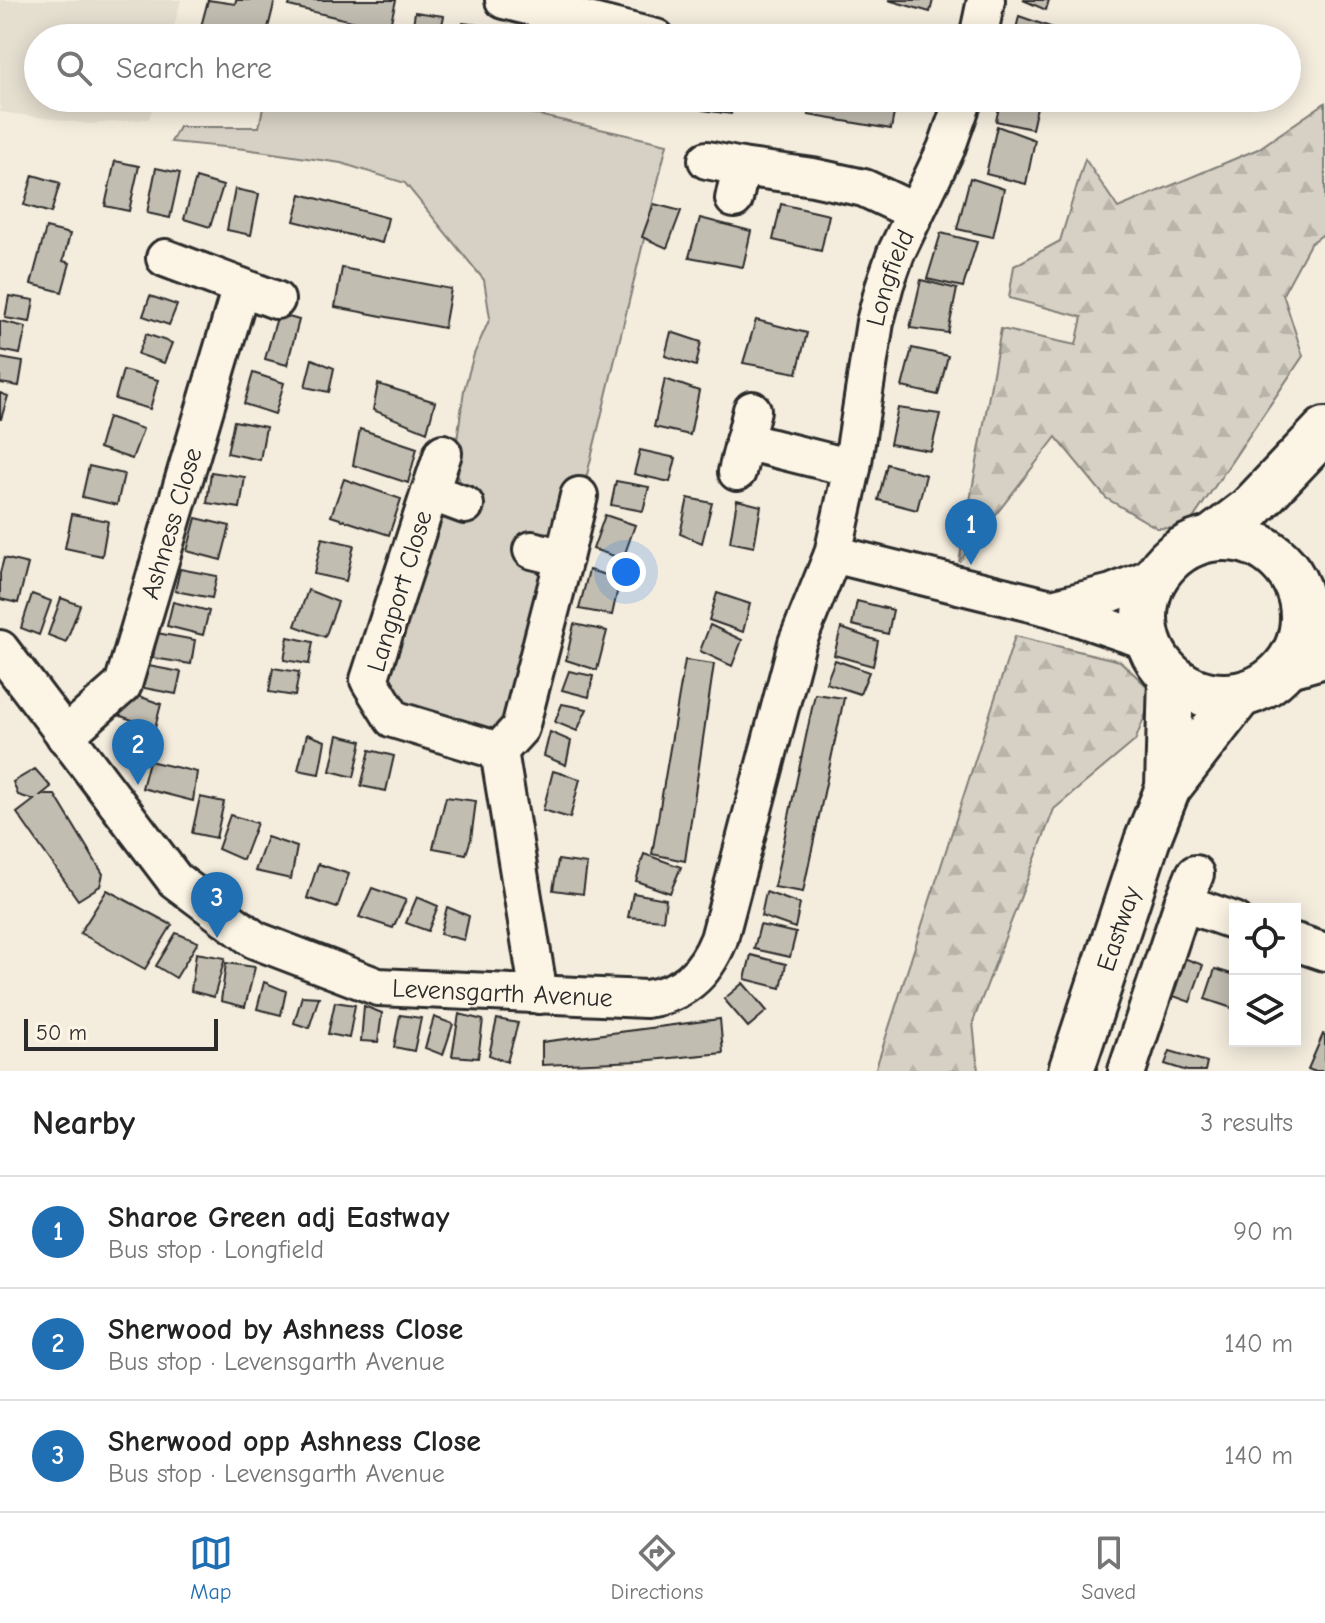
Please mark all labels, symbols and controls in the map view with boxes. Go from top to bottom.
search box [24,24,1301,112]
icon: search [52,46,96,90]
text: Search here [116,51,272,86]
street label: Longfield [861,225,921,330]
street label: Ashness Close [135,444,209,603]
pin: 1 [945,499,997,565]
street label: Langport Close [361,507,439,676]
your location [606,552,646,592]
pin: 2 [112,719,164,785]
pin: 3 [191,872,243,938]
street label: Eastway [1091,882,1147,975]
map controls [1229,903,1301,1047]
button: locate [1229,903,1301,975]
street label: Levensgarth Avenue [391,974,613,1013]
button: layers [1229,975,1301,1047]
scale bar [24,1015,218,1051]
text: 50 m [36,1020,87,1046]
text: Nearby [32,1103,135,1143]
text: 3 results [1200,1108,1293,1138]
text: Sharoe Green adj Eastway [108,1200,449,1235]
text: 1 [53,1217,63,1247]
text: 90 m [1233,1217,1293,1247]
text: Bus stop · Longfield [108,1235,324,1265]
text: Sherwood by Ashness Close [108,1312,463,1347]
text: 2 [52,1329,64,1359]
text: 140 m [1224,1329,1293,1359]
text: Bus stop · Levensgarth Avenue [108,1347,445,1377]
text: Sherwood opp Ashness Close [108,1424,481,1459]
text: 3 [52,1441,64,1471]
text: 140 m [1224,1441,1293,1471]
text: Bus stop · Levensgarth Avenue [108,1459,445,1489]
tab: Map [189,1531,233,1605]
tab: Directions [611,1531,704,1605]
tab: Saved [1081,1531,1136,1605]

